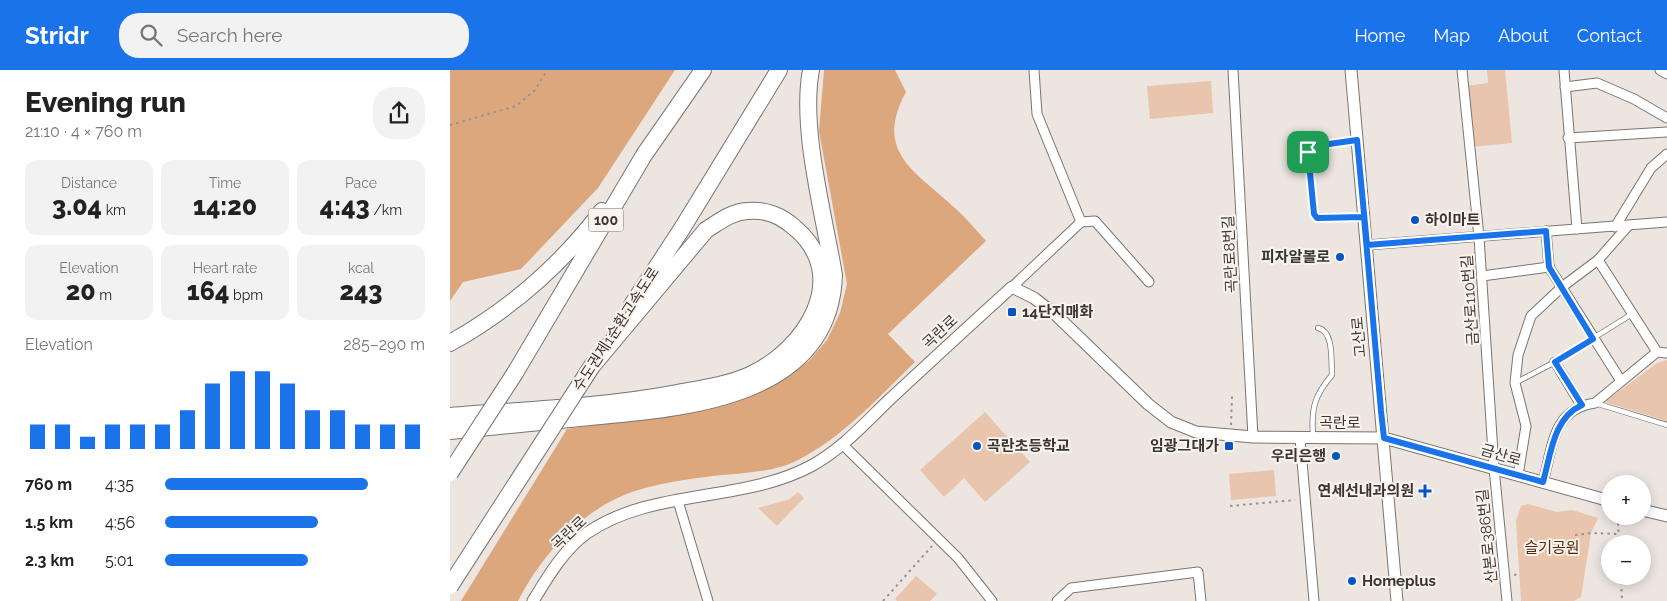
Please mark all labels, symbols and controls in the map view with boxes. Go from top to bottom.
search box [119,13,469,58]
text: Stridr [25,21,89,50]
icon: search [137,21,165,49]
text: Search here [177,24,282,46]
text: Home [1354,25,1405,46]
text: Map [1433,25,1470,46]
text: About [1498,25,1549,46]
text: Contact [1577,25,1642,46]
text: Evening run [25,86,186,119]
button: share [373,87,425,139]
text: 21:10 · 4 × 760 m [25,122,142,141]
pin [1287,131,1329,173]
icon: arrive [1294,138,1322,166]
text: Distance [61,175,117,191]
text: Time [209,175,241,191]
text: Pace [345,175,377,191]
text: 3.04 [52,191,102,221]
text: 14:20 [193,191,257,221]
text: 4:43 [320,191,370,221]
text: km [102,202,126,218]
text: /km [370,202,402,218]
road number: 100 [588,208,624,232]
place label: 하이마트 [1425,211,1480,229]
marker: 하이마트 [1409,214,1421,226]
street label: 곡란로8번길 [1219,215,1241,293]
place label: 피자알볼로 [1261,248,1330,266]
marker: 피자알볼로 [1334,251,1346,263]
street label: 금산로110번길 [1458,254,1482,346]
text: Elevation [59,260,119,276]
text: Heart rate [193,260,257,276]
text: kcal [348,260,374,276]
street label: 수도권제1순환고속도로 [569,264,663,394]
text: 20 [66,276,96,306]
text: 164 [187,276,229,306]
text: 243 [339,276,383,306]
text: m [96,287,112,303]
text: bpm [229,287,263,303]
place label: 14단지매화 [1022,303,1093,321]
marker: 14단지매화 [1006,306,1018,318]
street label: 곡란로 [919,311,961,353]
street label: 고산로 [1348,316,1370,358]
text: Elevation [25,335,93,354]
text: 285–290 m [343,335,425,354]
street label: 곡란로 [1319,414,1361,432]
place label: 곡란초등학교 [987,437,1070,455]
place label: 임광그대가 [1150,437,1219,455]
marker: 곡란초등학교 [971,440,983,452]
marker: 임광그대가 [1223,440,1235,452]
street label: 금산로 [1479,441,1523,469]
place label: 우리은행 [1271,447,1326,465]
marker: 우리은행 [1330,450,1342,462]
text: 760 m [25,475,72,494]
text: 4:35 [105,475,134,494]
map controls [1601,475,1651,585]
button: + [1601,475,1651,525]
place label: 연세선내과의원 [1317,482,1414,500]
marker: 연세선내과의원 [1418,484,1432,498]
street label: 산본로386번길 [1473,488,1501,584]
street label: 곡란로 [548,512,590,554]
text: 1.5 km [25,513,73,532]
text: 4:56 [105,513,135,532]
button: − [1601,535,1651,585]
park label: 슬기공원 [1524,539,1580,557]
text: 2.3 km [25,551,74,570]
text: 5:01 [105,551,133,570]
place label: Homeplus [1362,572,1436,590]
marker: Homeplus [1346,575,1358,587]

